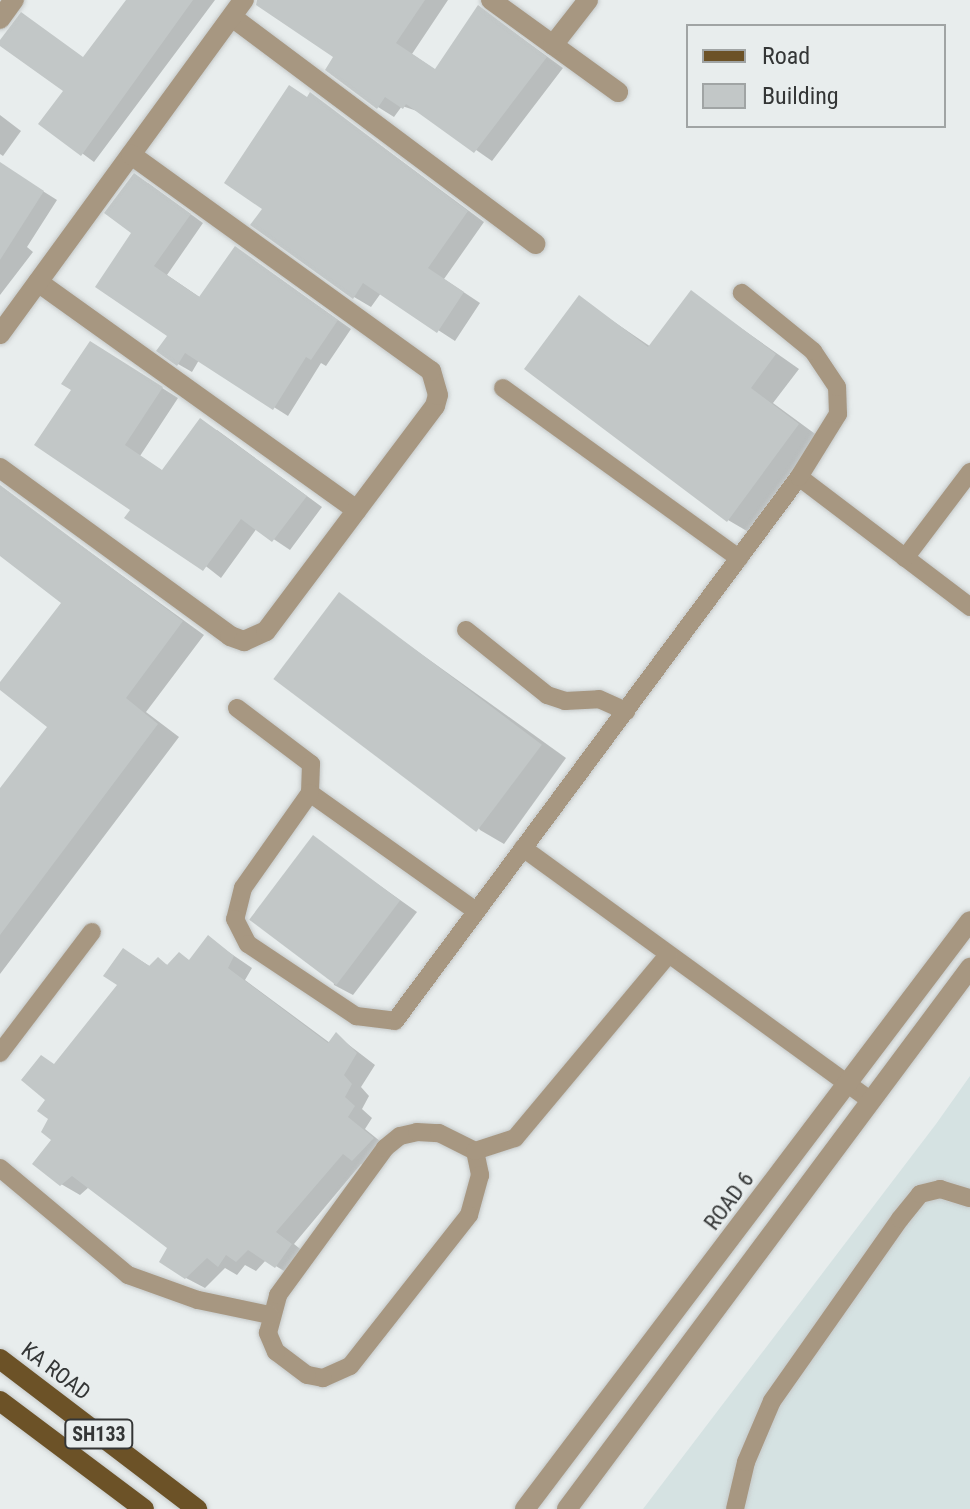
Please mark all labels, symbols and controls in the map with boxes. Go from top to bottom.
legend [686,24,946,128]
text: Road [762,42,810,70]
text: Building [762,82,839,110]
street label: ROAD 6 [699,1167,759,1235]
street label: KA ROAD [16,1336,96,1406]
road number: SH133 [63,1418,135,1450]

